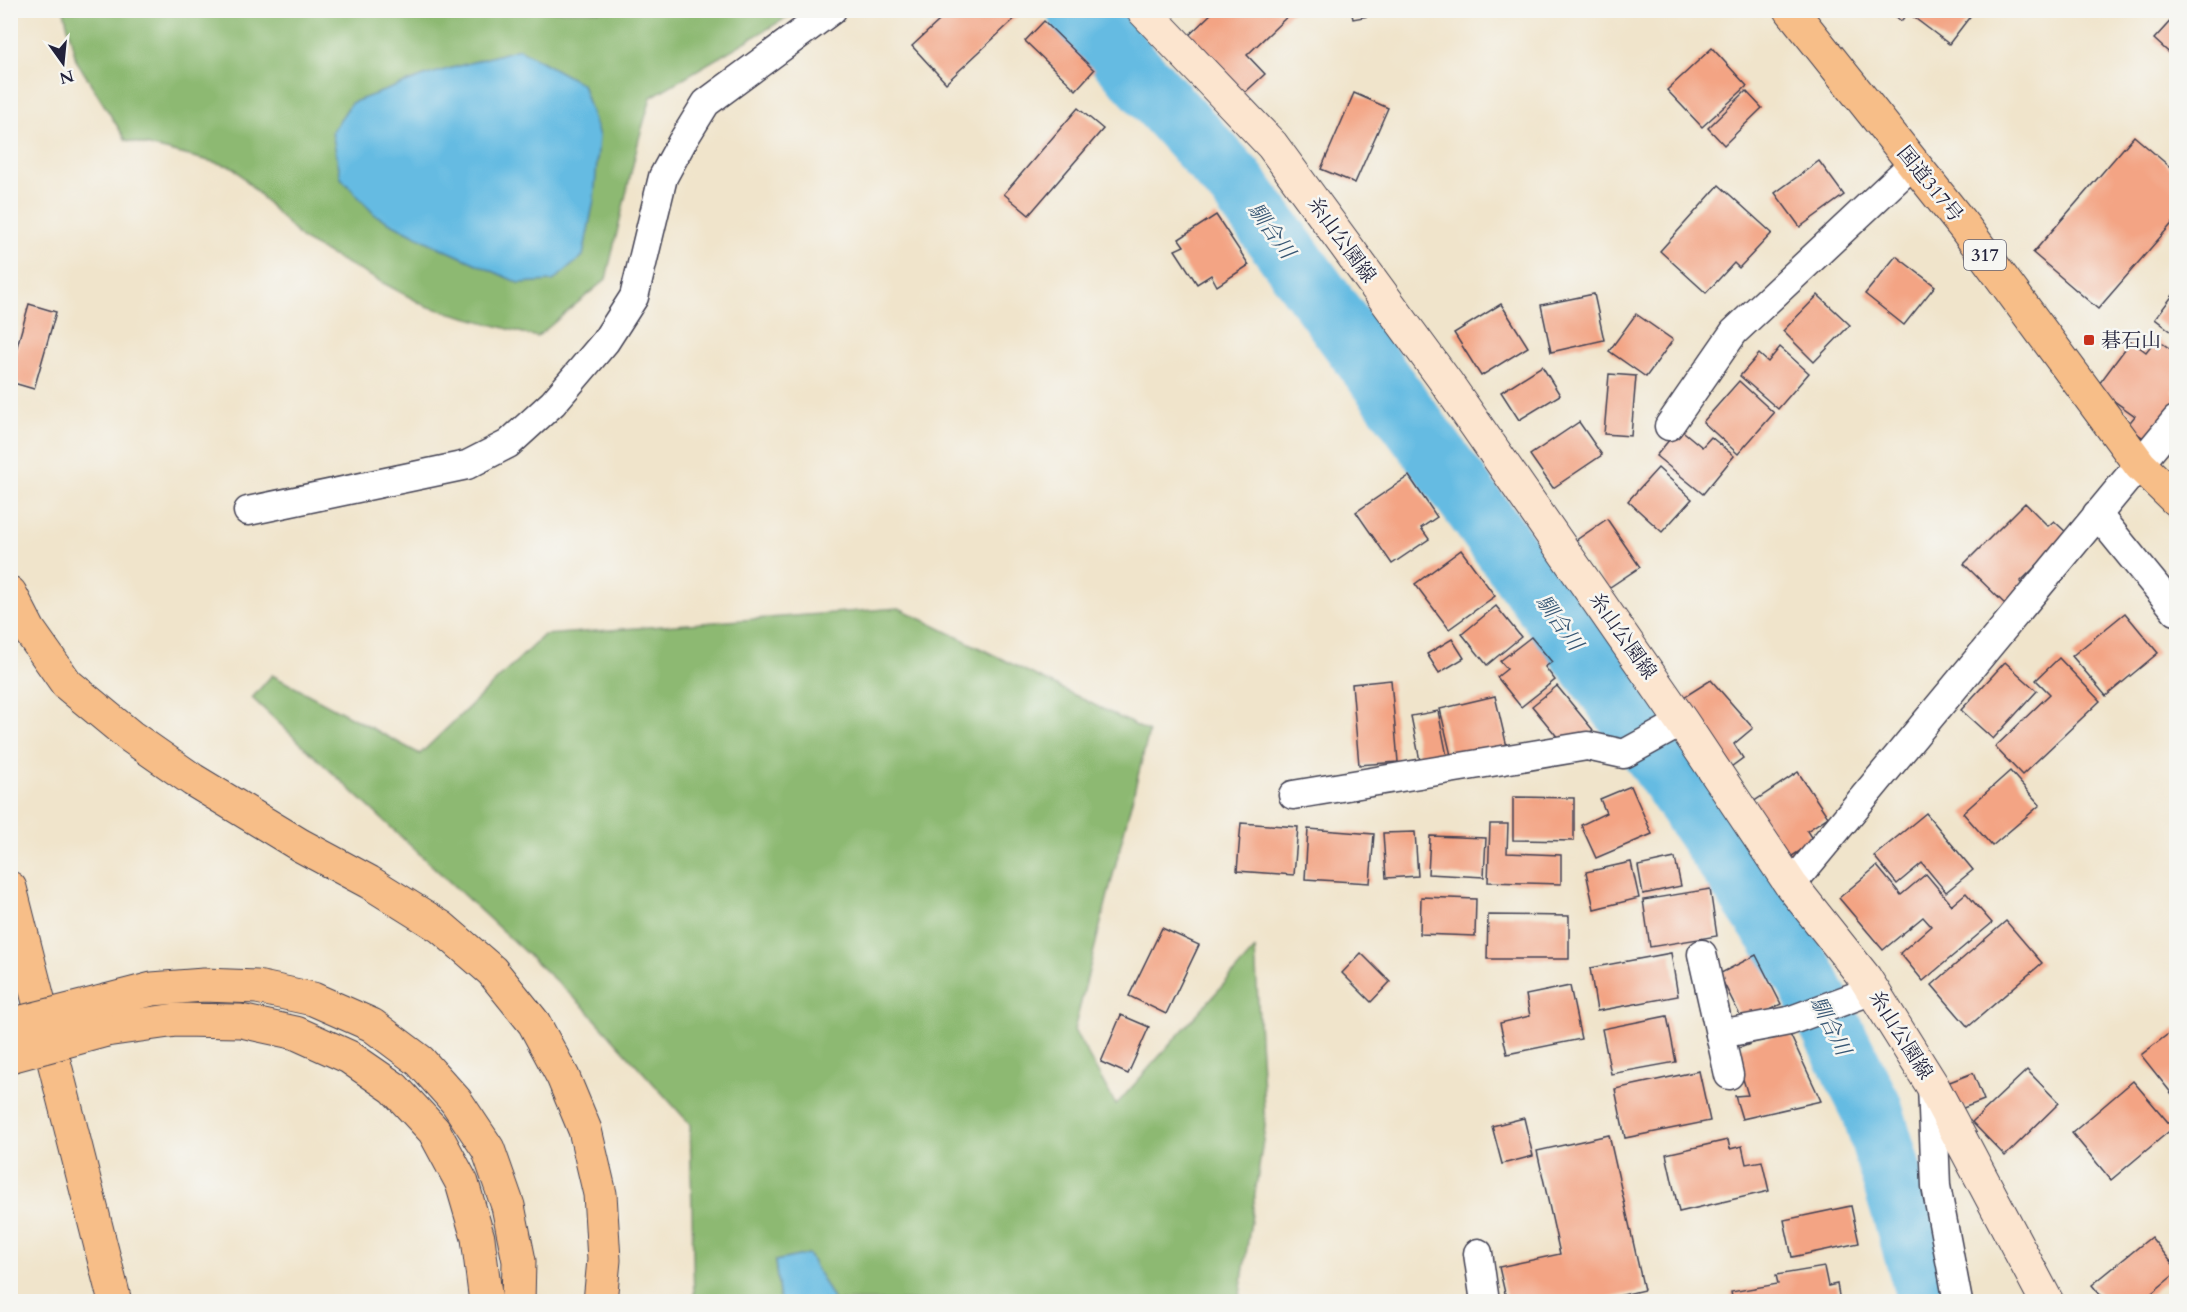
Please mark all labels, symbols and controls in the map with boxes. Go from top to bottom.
north arrow [33,33,93,93]
text: N [57,64,76,89]
street label: 国道317号 [1891,140,1969,228]
street label: 糸山公園線 [1302,192,1382,288]
water label: 馴合川 [1241,197,1302,267]
road number: 317 [1964,240,2006,270]
place label: 碁石山 [2101,327,2161,354]
marker: 碁石山 [2082,333,2096,347]
street label: 糸山公園線 [1583,587,1663,685]
water label: 馴合川 [1529,589,1590,659]
street label: 糸山公園線 [1863,985,1939,1085]
water label: 馴合川 [1803,991,1858,1062]

